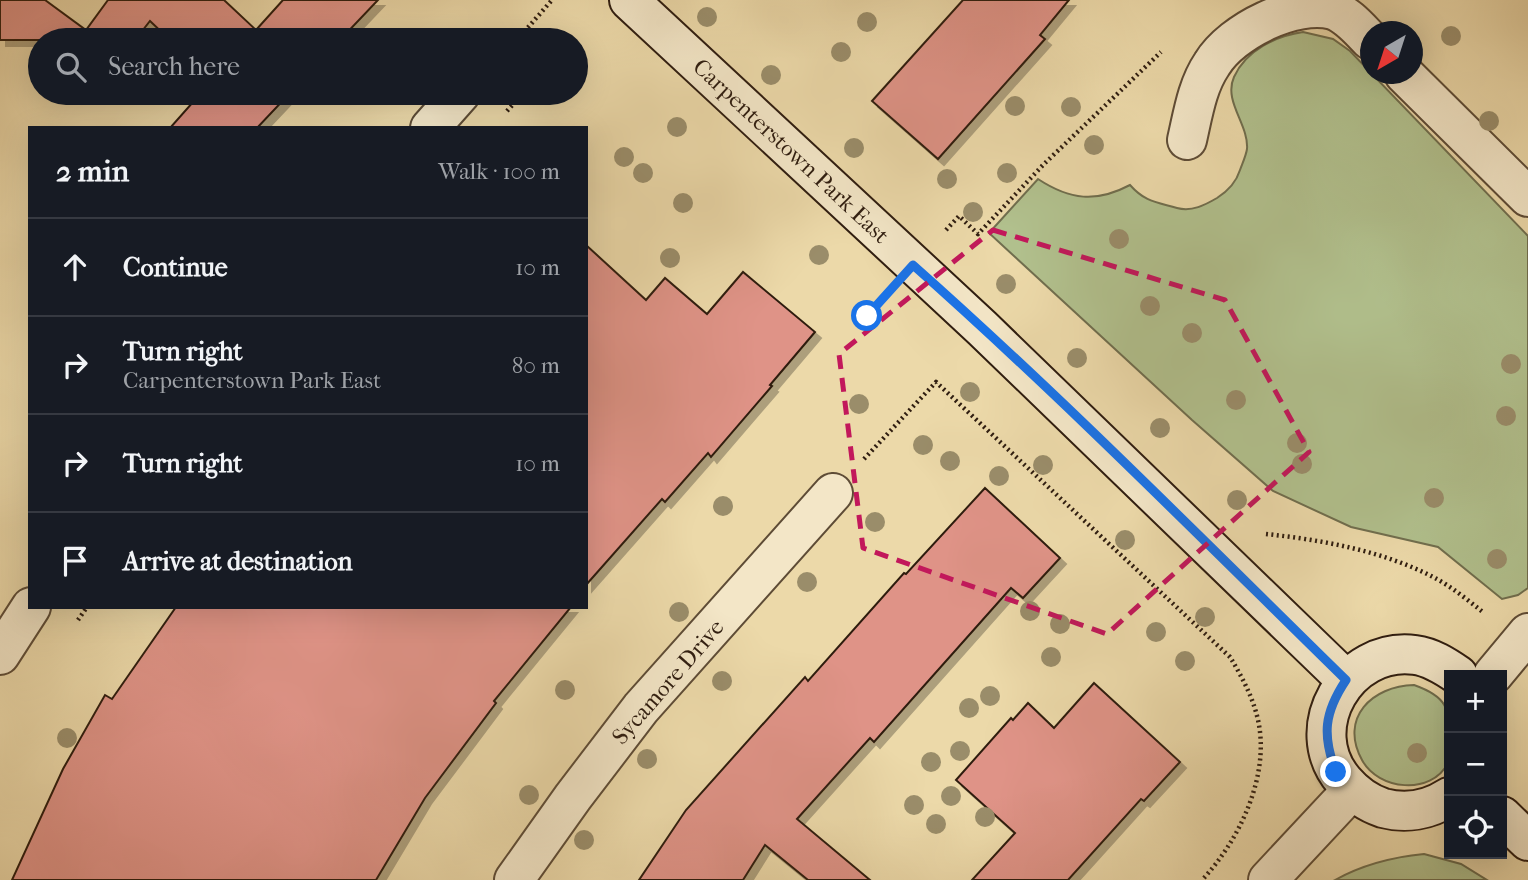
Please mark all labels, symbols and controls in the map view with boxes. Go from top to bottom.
north arrow [1360,21,1423,84]
search box [28,28,588,105]
icon: search [52,48,90,86]
text: Search here [108,51,240,82]
street label: Carpenterstown Park East [687,53,895,249]
text: 2 min [56,154,129,189]
text: Walk · 100 m [438,158,560,185]
icon: ahead [56,248,94,286]
text: Continue [123,252,228,283]
text: 10 m [515,254,560,281]
route start [851,300,882,331]
text: Turn right [123,336,243,367]
icon: right [56,346,94,384]
text: 80 m [512,352,560,379]
text: Carpenterstown Park East [123,367,381,394]
icon: right [56,444,94,482]
text: Turn right [123,448,243,479]
text: 10 m [515,450,560,477]
icon: arrive [56,542,94,580]
text: Arrive at destination [123,546,353,577]
street label: Sycamore Drive [606,614,730,750]
map controls [1444,670,1507,859]
button: + [1444,670,1507,733]
button: − [1444,733,1507,796]
route end [1320,756,1351,787]
button: locate [1444,796,1507,859]

